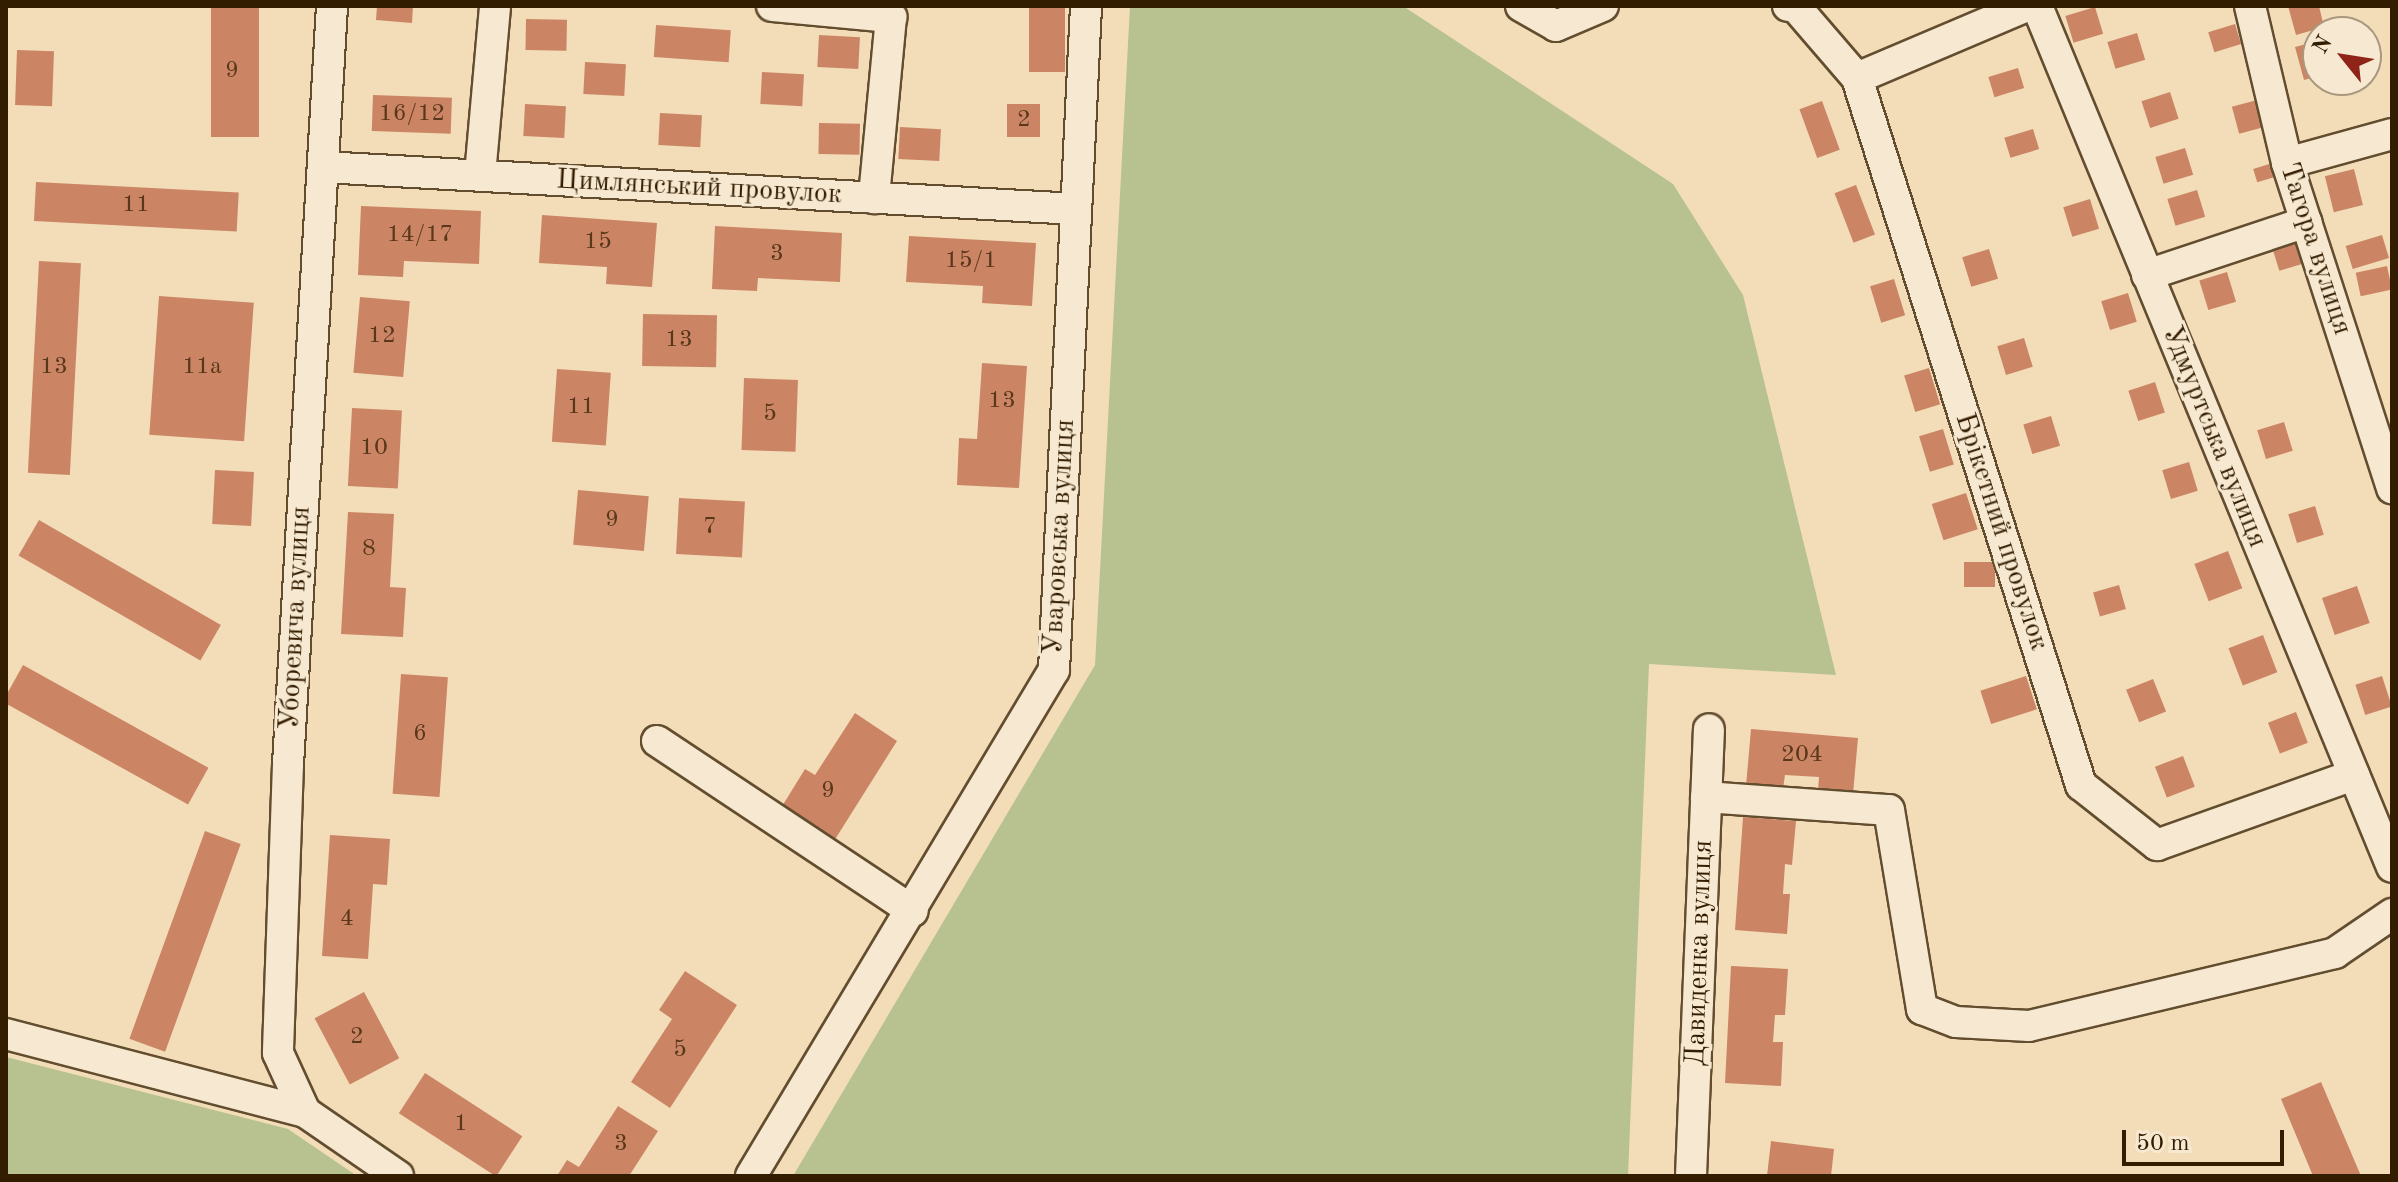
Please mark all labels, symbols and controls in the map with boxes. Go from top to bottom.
north arrow [2302,16,2382,96]
text: N [2309,32,2337,58]
house number: 9 [225,58,239,86]
house number: 16/12 [379,101,445,129]
house number: 2 [1017,107,1031,135]
street label: Тагора вулиця [2271,159,2359,339]
street label: Цимлянський провулок [555,164,843,212]
house number: 11 [122,192,150,220]
house number: 14/17 [387,222,453,250]
house number: 15 [584,229,612,257]
house number: 3 [770,241,784,269]
house number: 15/1 [945,248,997,276]
street label: Удмуртська вулиця [2154,321,2274,553]
house number: 12 [368,323,396,351]
house number: 13 [665,327,693,355]
house number: 13 [40,354,68,382]
house number: 11а [182,354,222,382]
house number: 13 [988,388,1016,416]
house number: 11 [567,394,595,422]
house number: 5 [763,401,777,429]
street label: Брiкетний провулок [1947,409,2055,655]
street label: Уваровська вулиця [1037,418,1083,656]
house number: 10 [360,435,388,463]
street label: Уборевича вулиця [273,505,319,731]
house number: 9 [605,507,619,535]
house number: 7 [703,514,717,542]
house number: 8 [362,536,376,564]
house number: 6 [413,721,427,749]
house number: 204 [1781,742,1823,770]
house number: 9 [821,778,835,806]
street label: Давиденка вулиця [1679,839,1721,1067]
house number: 4 [340,906,354,934]
house number: 2 [350,1024,364,1052]
house number: 5 [673,1037,687,1065]
house number: 1 [454,1111,468,1139]
scale bar [2126,1114,2288,1164]
house number: 3 [614,1131,628,1159]
text: 50 m [2136,1132,2190,1156]

